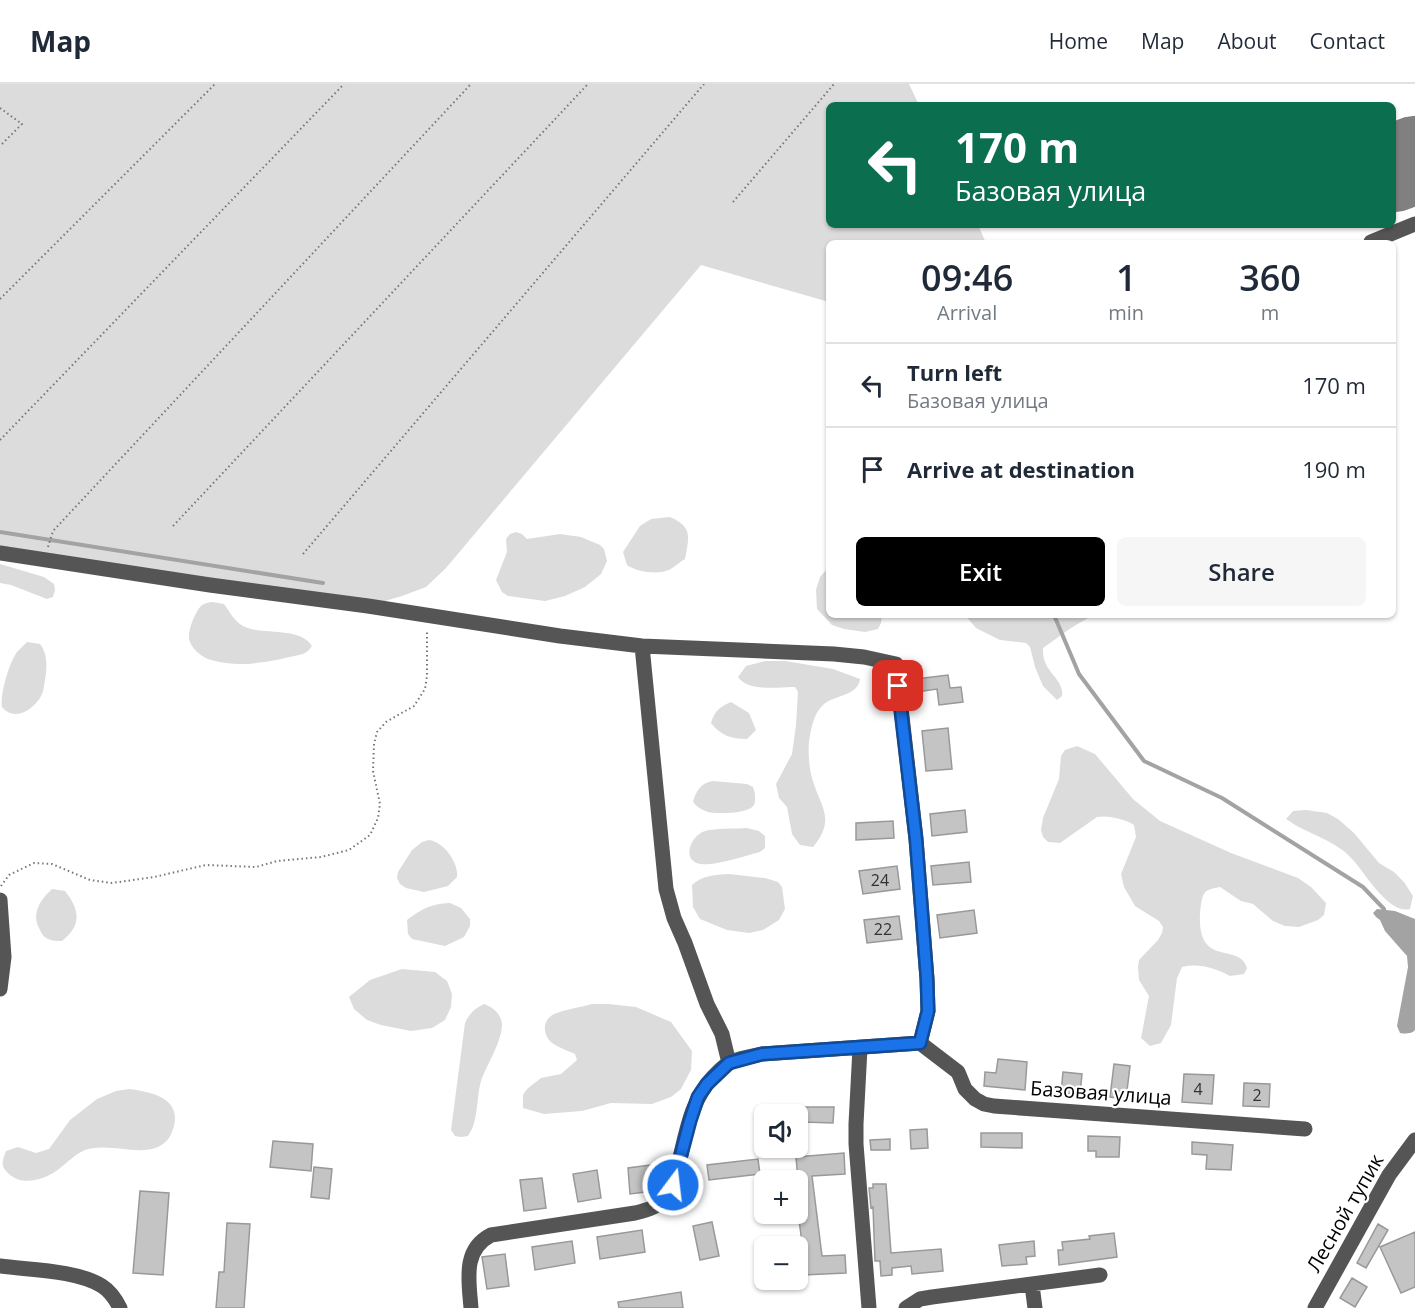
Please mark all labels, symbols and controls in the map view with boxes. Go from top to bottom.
text: Map [30,22,91,60]
text: Home [1049,27,1108,55]
text: Map [1141,27,1184,55]
text: About [1217,27,1277,55]
text: Contact [1310,27,1385,55]
text: 170 m [955,118,1079,175]
icon: left [856,126,934,204]
text: Базовая улица [955,172,1146,209]
text: 09:46 [921,253,1013,302]
text: 1 [1116,253,1137,302]
text: 360 [1239,253,1301,302]
text: Arrival [937,299,997,326]
text: min [1108,299,1144,326]
text: m [1261,299,1279,326]
text: Turn left [907,357,1002,387]
icon: left [856,369,889,402]
text: 170 m [1302,370,1366,400]
text: Базовая улица [907,387,1049,414]
icon: arrive [856,453,889,486]
text: Arrive at destination [907,454,1135,484]
text: 190 m [1302,454,1366,484]
button: Exit [856,537,1105,606]
button: Share [1117,537,1366,606]
pin [872,660,923,711]
icon: arrive [881,669,914,702]
house number: 24 [871,869,889,891]
house number: 22 [874,918,892,940]
street label: Базовая улица [1029,1074,1173,1111]
house number: 4 [1193,1078,1203,1100]
house number: 2 [1252,1084,1262,1106]
map controls [754,1104,808,1290]
button: sound [754,1104,808,1158]
street label: Лесной тупик [1300,1148,1390,1277]
position arrow [641,1153,705,1217]
button: + [754,1170,808,1224]
button: − [754,1236,808,1290]

